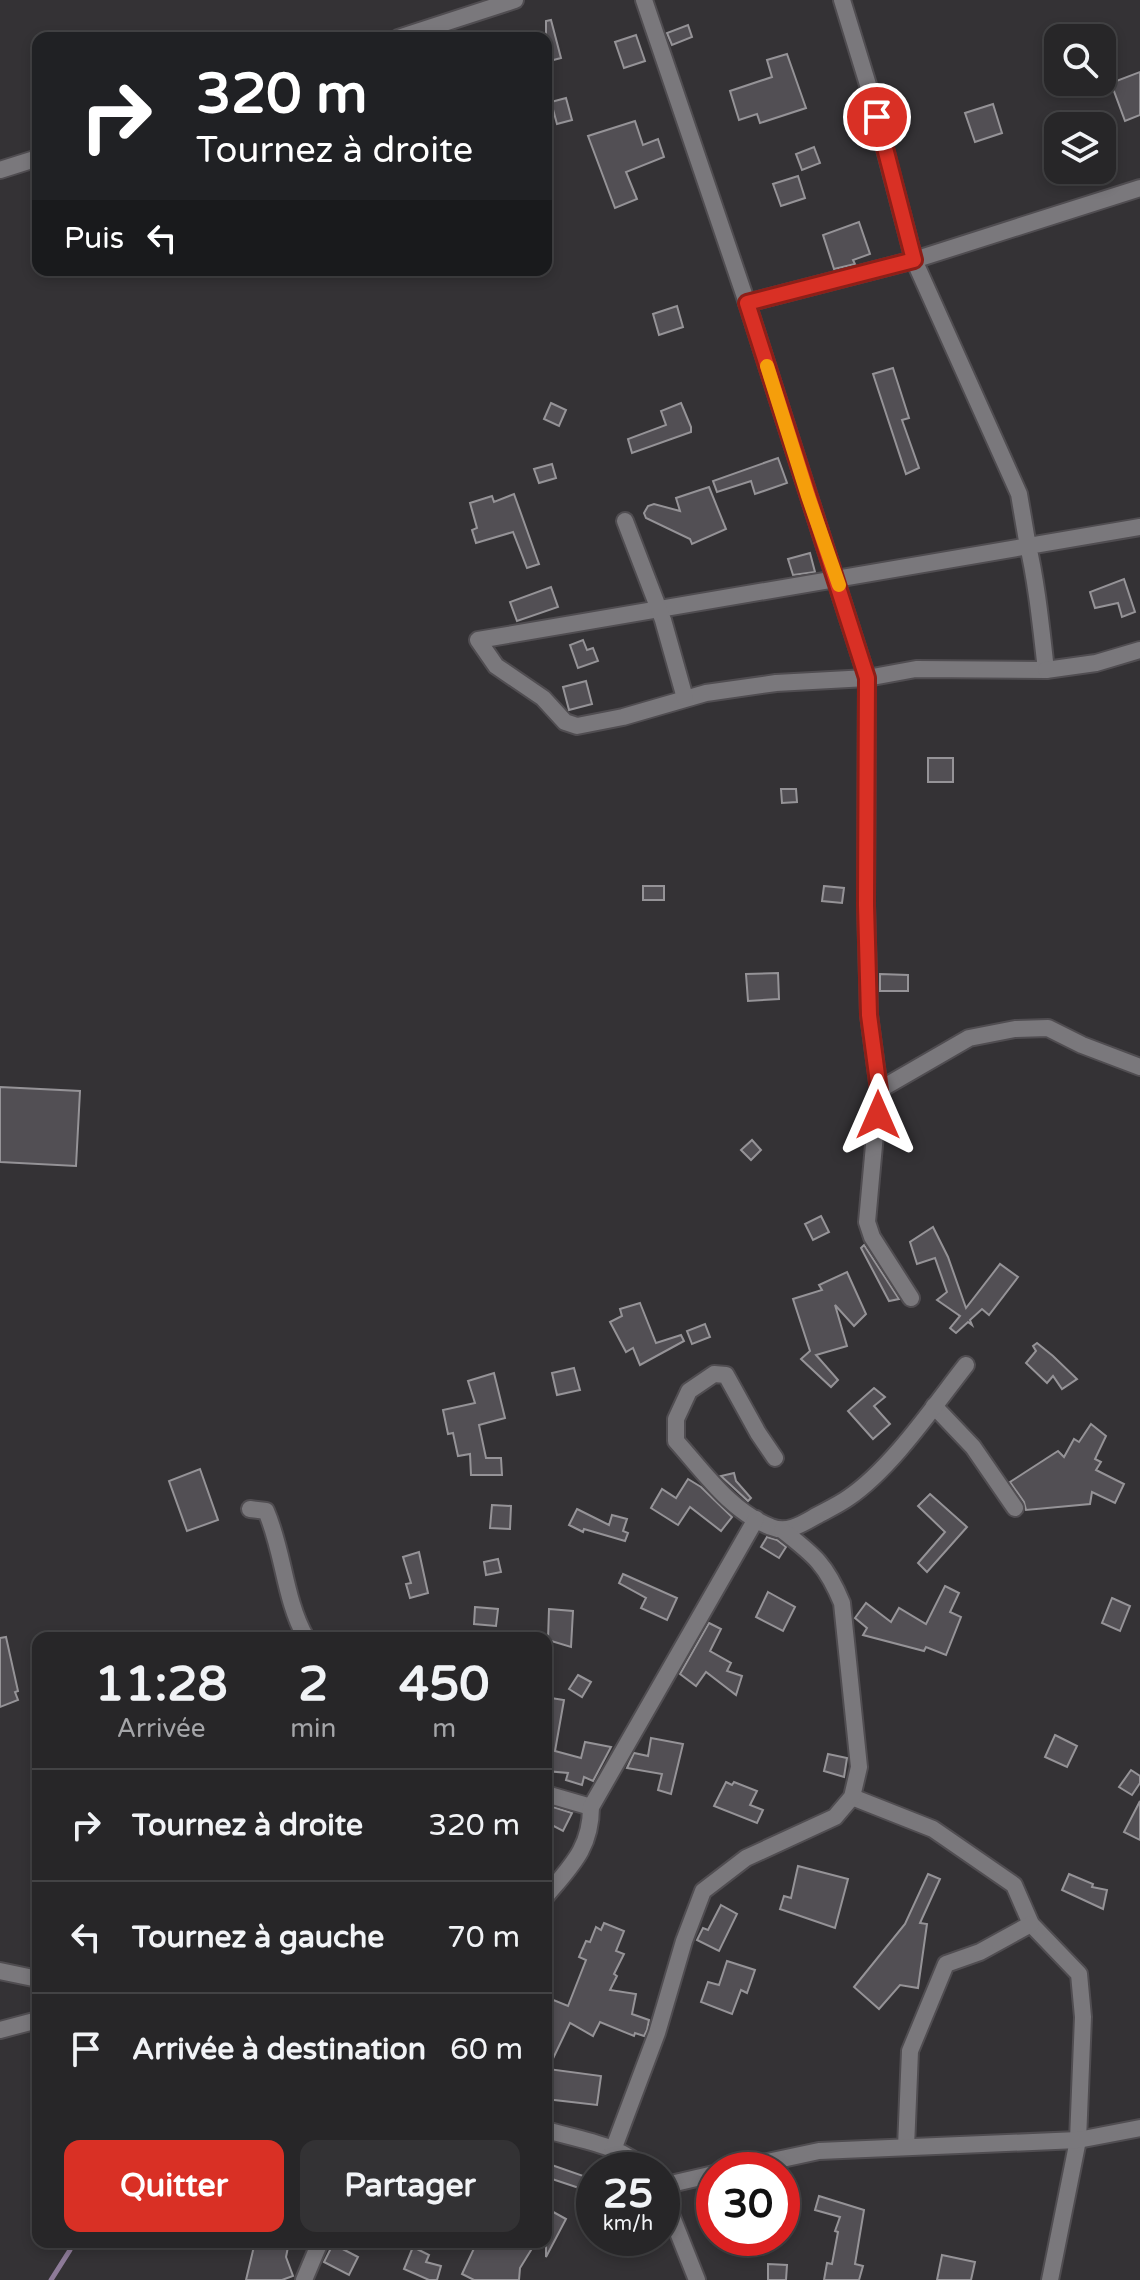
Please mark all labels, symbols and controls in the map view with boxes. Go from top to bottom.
map controls [1044,24,1116,184]
button: search [1044,24,1116,96]
text: 320 m [196,61,367,128]
icon: right [64,64,168,168]
pin [843,83,911,151]
icon: arrive [855,95,899,139]
button: layers [1044,112,1116,184]
text: Tournez à droite [196,129,473,172]
icon: left [140,216,184,260]
text: Puis [64,220,124,257]
position arrow [836,1073,920,1157]
text: 11:28 [95,1656,228,1714]
text: 2 [298,1656,328,1714]
text: 450 [399,1656,489,1714]
text: Arrivée [117,1713,205,1744]
text: min [290,1713,336,1744]
text: m [432,1713,456,1744]
icon: right [64,1803,108,1847]
text: Tournez à droite [132,1807,363,1844]
text: 320 m [428,1807,520,1844]
icon: left [64,1915,108,1959]
text: Tournez à gauche [132,1919,384,1956]
text: 70 m [447,1919,520,1956]
icon: arrive [64,2027,108,2071]
text: Arrivée à destination [132,2031,426,2068]
text: 60 m [450,2031,523,2068]
button: Quitter [64,2140,284,2232]
button: Partager [300,2140,520,2232]
speed limit sign: 30 [696,2152,800,2256]
text: 25 [603,2170,653,2218]
text: km/h [603,2212,653,2236]

